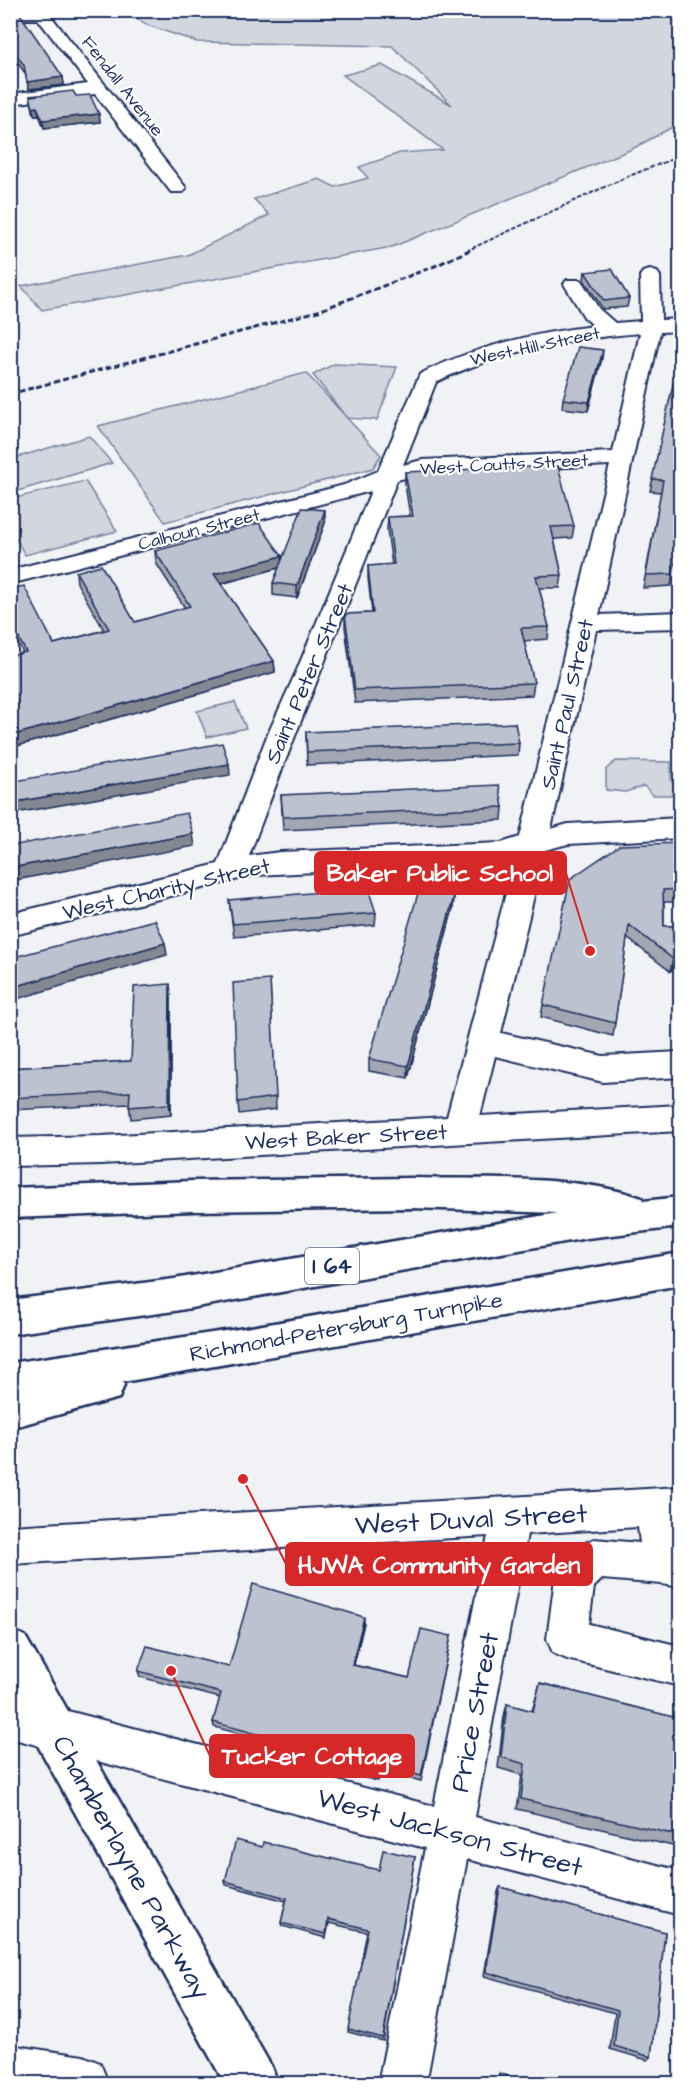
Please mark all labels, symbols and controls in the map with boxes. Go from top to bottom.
street label: Fendall Avenue [76,31,170,142]
street label: West Hill Street [468,320,603,372]
street label: West Coutts Street [419,448,590,481]
street label: Calhoun Street [136,502,263,557]
street label: Saint Peter Street [257,579,361,768]
street label: Saint Paul Street [533,616,602,793]
street label: West Charity Street [60,850,273,929]
callout: Baker Public School [315,852,566,894]
text: Baker Public School [327,857,553,891]
street label: West Baker Street [244,1117,448,1158]
road number: I 64 [305,1248,359,1284]
street label: Richmond-Petersburg Turnpike [187,1285,505,1371]
street label: West Duval Street [354,1495,588,1545]
callout: HJWA Community Garden [286,1543,592,1585]
text: HJWA Community Garden [298,1549,580,1585]
street label: Price Street [441,1629,509,1795]
street label: Chamberlayne Parkway [42,1729,220,2007]
callout: Tucker Cottage [210,1735,414,1777]
text: Tucker Cottage [221,1740,402,1775]
street label: West Jackson Street [313,1779,587,1887]

